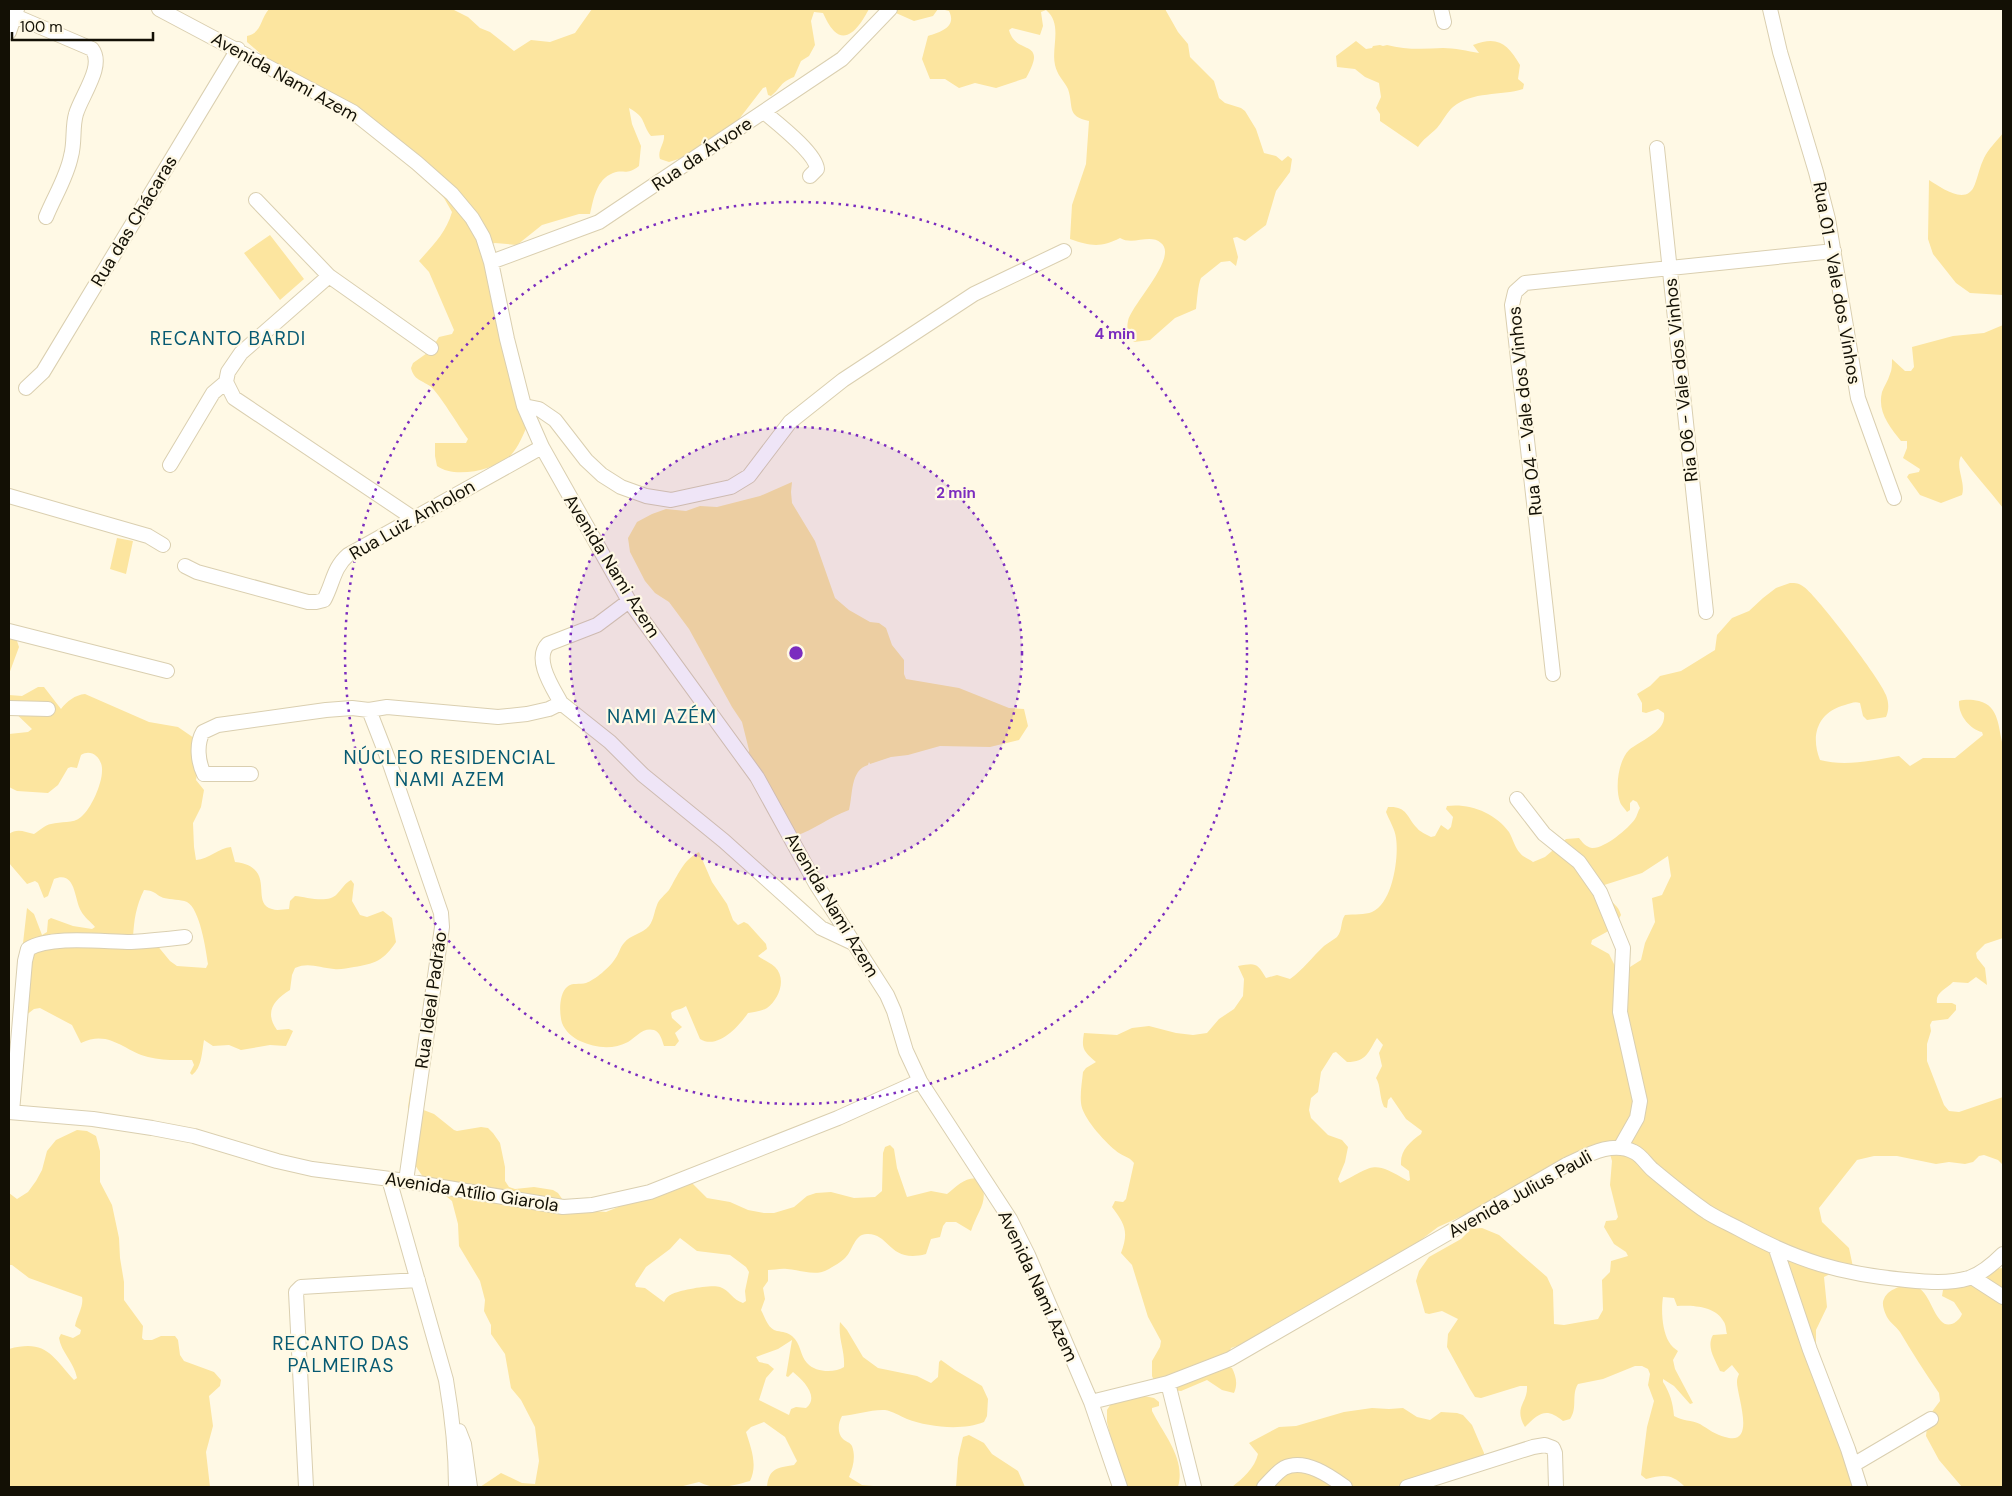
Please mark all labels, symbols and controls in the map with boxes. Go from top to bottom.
scale bar [12,10,154,42]
text: 100 m [20,17,63,37]
street label: Avenida Nami Azem [207,27,363,127]
street label: Rua da Árvore [647,112,757,196]
street label: Rua das Chácaras [85,151,183,291]
street label: Rua 01 - Vale dos Vinhos [1807,180,1867,386]
street label: Ria 06 - Vale dos Vinhos [1658,277,1704,483]
street label: Rua 04 - Vale dos Vinhos [1502,305,1548,517]
text: 4 min [1095,324,1135,344]
district label: RECANTO BARDI [150,326,306,351]
street label: Rua Luiz Anholon [345,474,479,566]
text: 2 min [936,483,976,503]
street label: Avenida Nami Azem [558,490,666,642]
centre of rings [787,644,805,662]
district label: NAMI AZÉM [607,704,717,729]
district label: NÚCLEO RESIDENCIAL NAMI AZEM [344,745,556,792]
street label: Avenida Nami Azem [779,828,885,982]
street label: Rua Ideal Padrão [410,930,452,1070]
street label: Avenida Julius Pauli [1444,1144,1596,1244]
street label: Avenida Atílio Giarola [383,1166,561,1218]
street label: Avenida Nami Azem [992,1206,1084,1366]
district label: RECANTO DAS PALMEIRAS [272,1331,410,1378]

